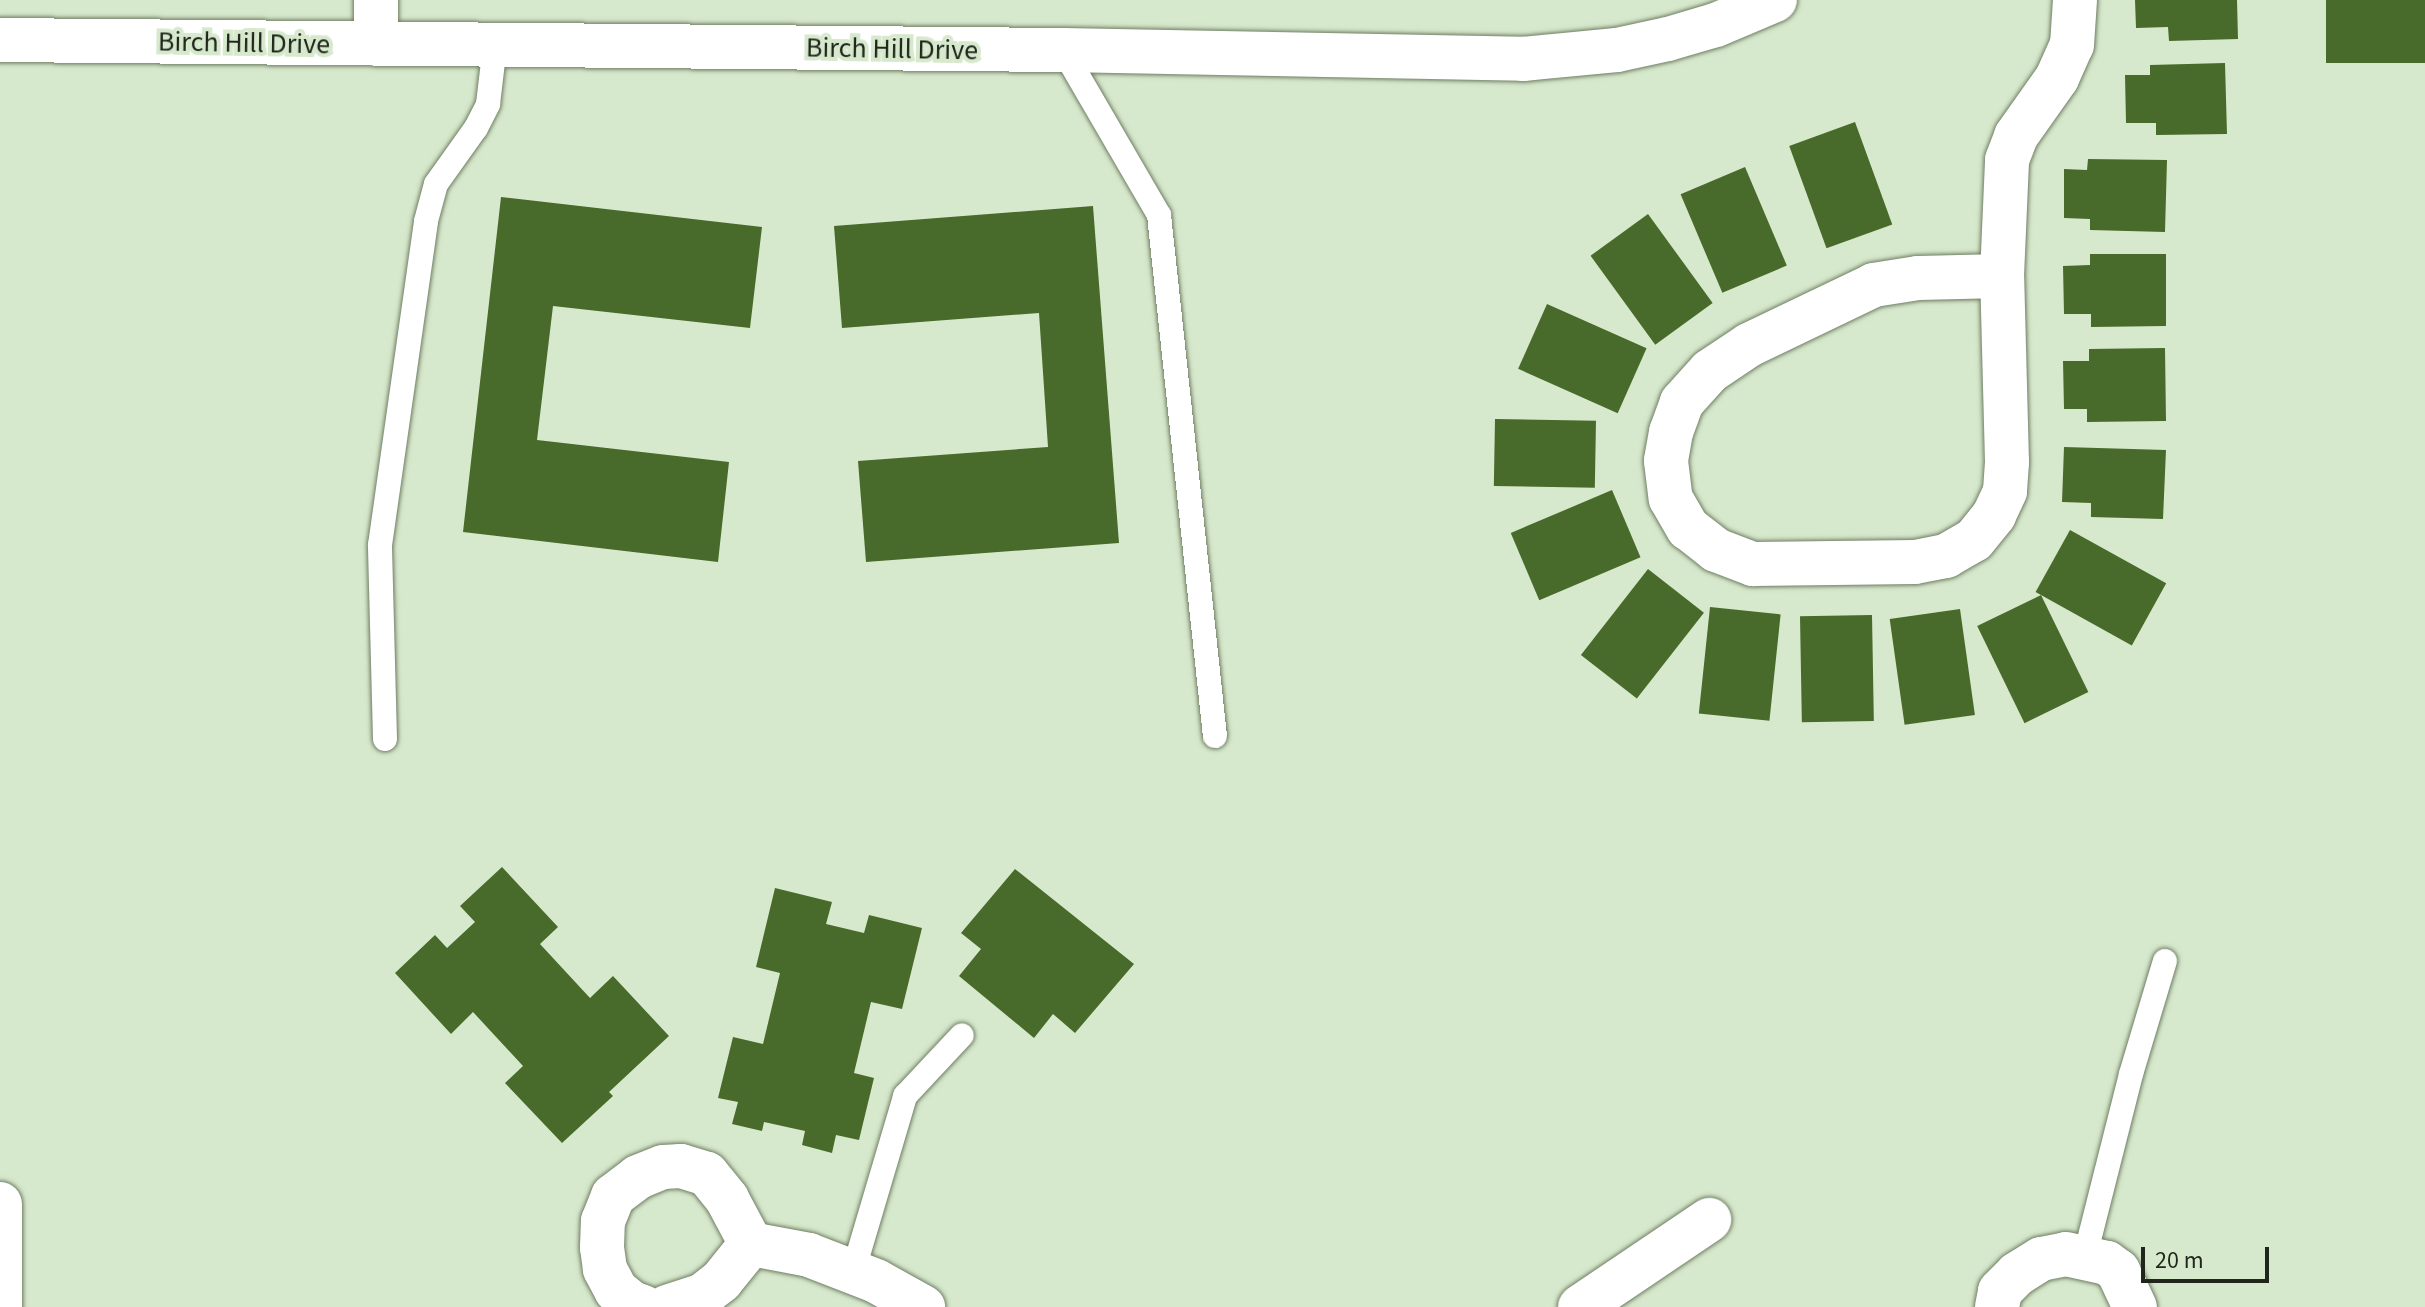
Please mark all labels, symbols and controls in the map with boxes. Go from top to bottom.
street label: Birch Hill Drive [158,25,330,61]
street label: Birch Hill Drive [806,31,978,67]
scale bar [2145,1231,2273,1281]
text: 20 m [2155,1243,2204,1278]

